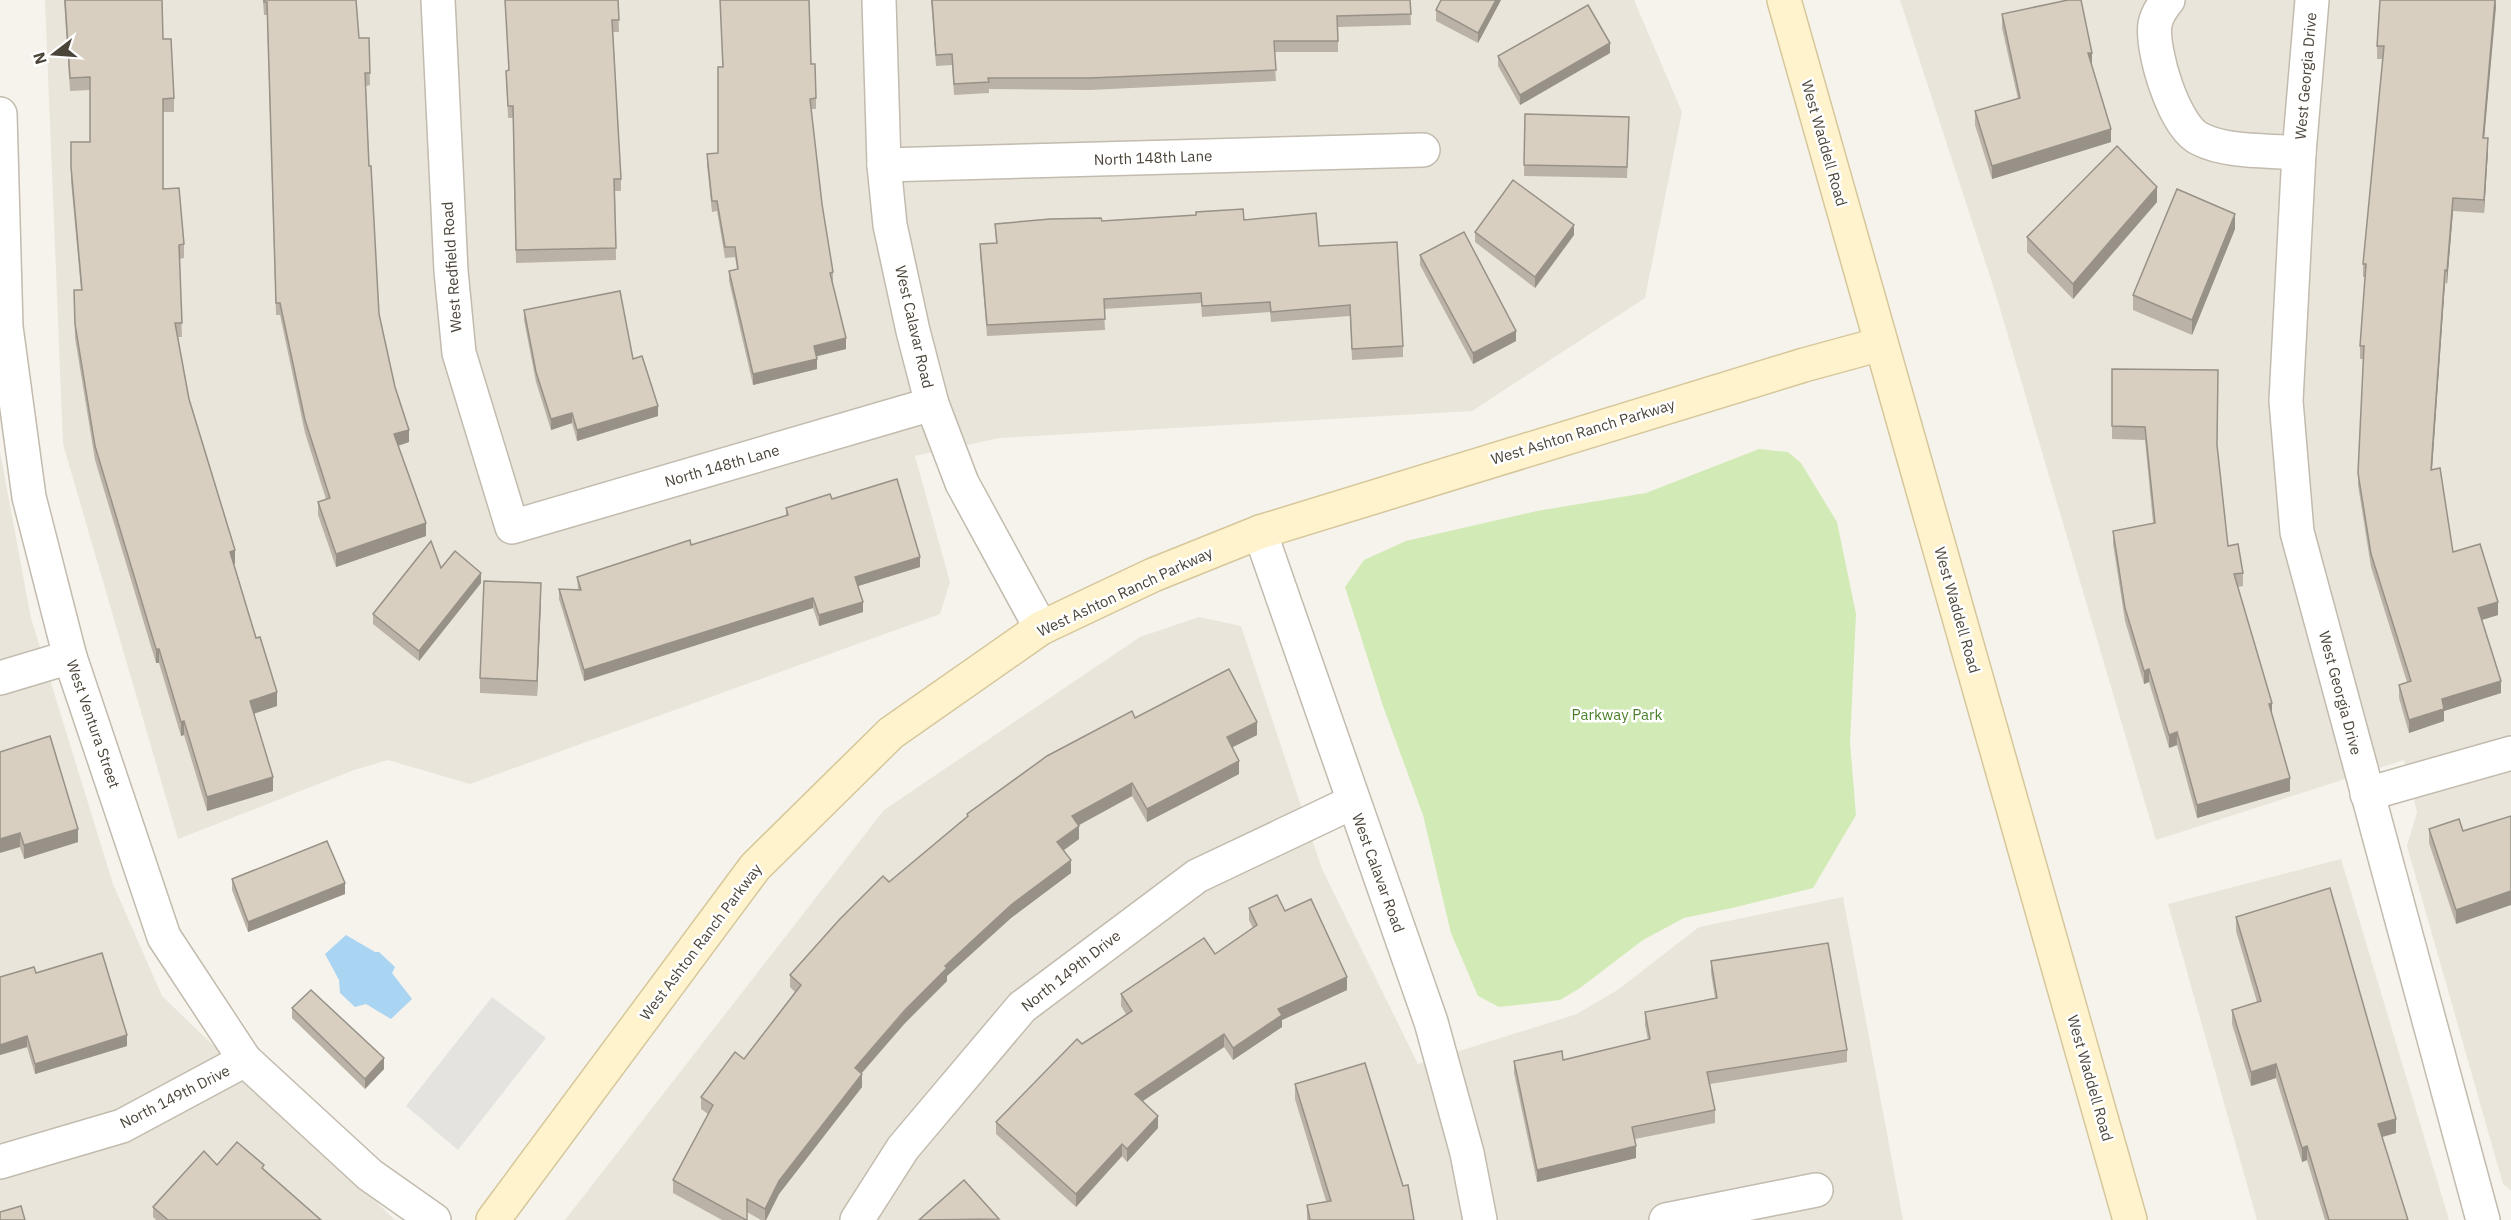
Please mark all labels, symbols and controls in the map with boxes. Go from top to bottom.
street label: West Georgia Drive [2290,12,2321,140]
north arrow [24,24,84,84]
text: N [28,50,51,67]
street label: West Waddell Road [1797,78,1852,208]
street label: North 148th Lane [1093,146,1213,169]
street label: West Redfield Road [437,201,466,333]
street label: West Calavar Road [891,264,938,390]
street label: West Ashton Ranch Parkway [1489,394,1678,469]
street label: North 148th Lane [662,440,781,491]
street label: West Ashton Ranch Parkway [1034,542,1216,641]
street label: West Waddell Road [1930,545,1985,675]
street label: West Georgia Drive [2315,629,2366,757]
street label: West Ventura Street [63,657,124,791]
park label: Parkway Park [1571,705,1663,724]
street label: West Calavar Road [1348,811,1409,935]
street label: West Ashton Ranch Parkway [635,859,766,1024]
street label: North 149th Drive [1017,926,1124,1015]
street label: West Waddell Road [2063,1013,2118,1143]
street label: North 149th Drive [117,1061,233,1132]

